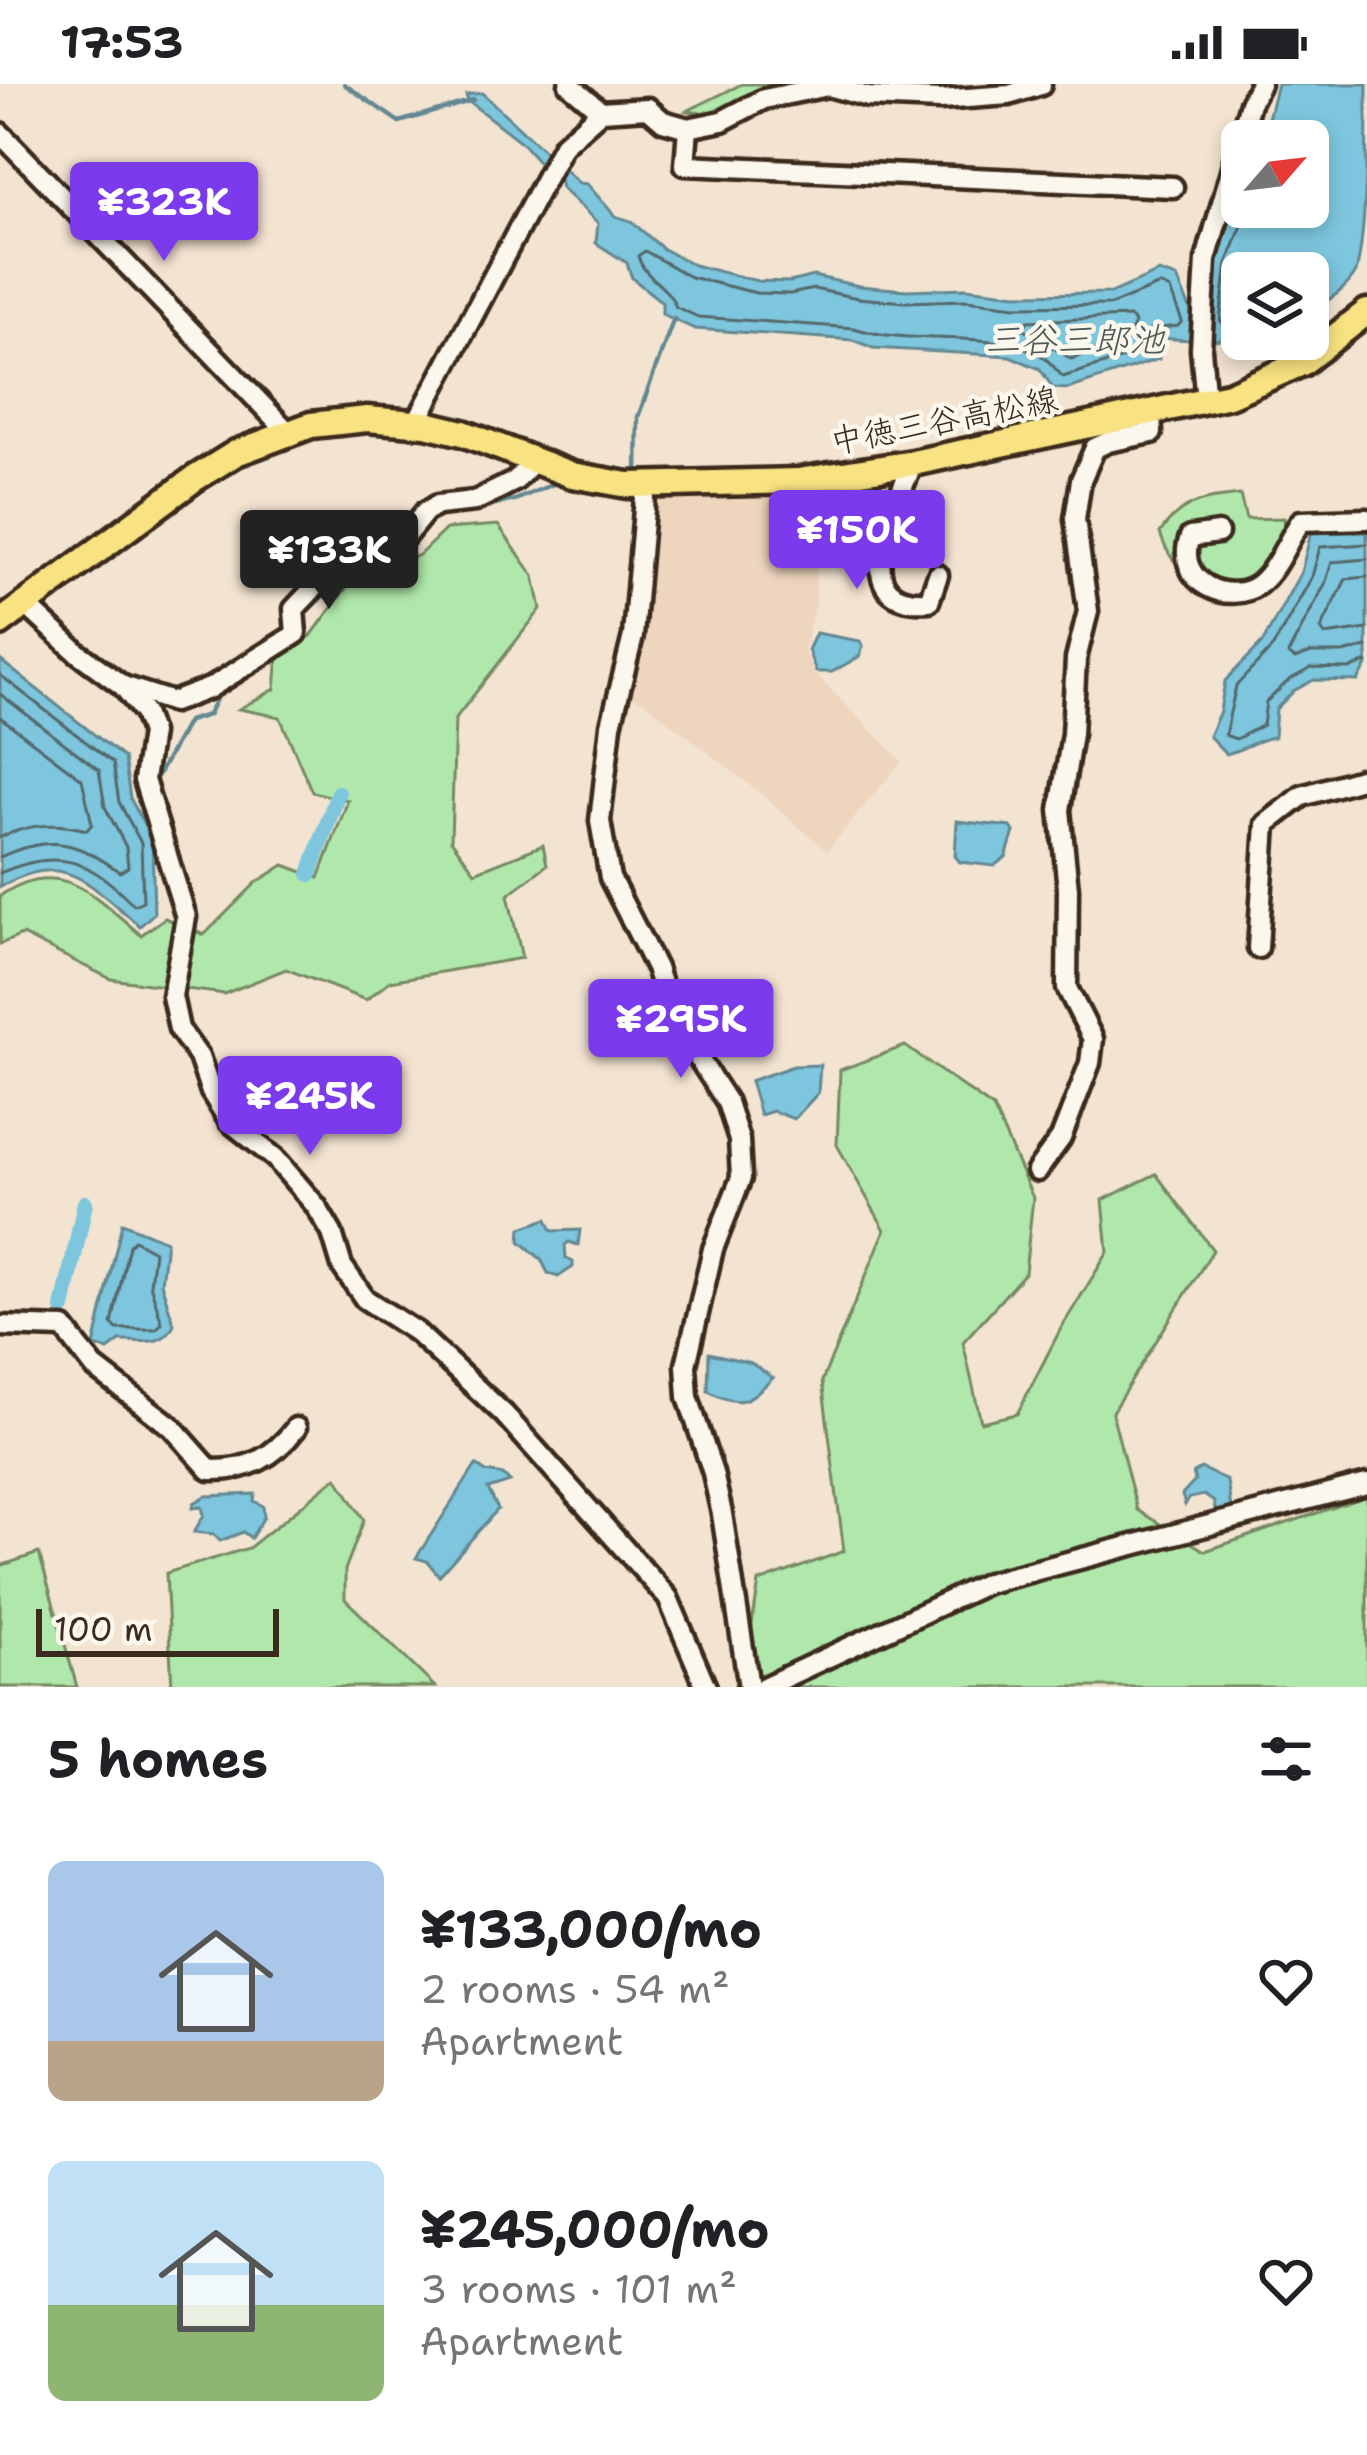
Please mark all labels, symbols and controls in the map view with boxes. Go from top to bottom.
text: 17:53 [60,12,183,72]
north arrow [1221,120,1329,228]
map controls [1221,120,1329,360]
pin: ¥323K [80,162,248,264]
text: ¥323K [97,175,231,227]
button: layers [1221,252,1329,360]
water label: 三谷三郎池 [985,315,1166,364]
street label: 中徳三谷高松線 [826,376,1062,464]
pin: ¥150K [773,490,941,592]
text: ¥150K [796,503,918,555]
pin: ¥133K [245,510,413,612]
text: ¥133K [267,523,391,575]
pin: ¥295K [597,979,765,1081]
text: ¥295K [615,992,747,1044]
pin: ¥245K [226,1056,394,1158]
text: ¥245K [245,1069,375,1121]
scale bar [36,1603,279,1656]
text: 100 m [54,1607,153,1652]
text: 5 homes [48,1725,268,1793]
icon: filters [1253,1726,1319,1792]
text: ¥133,000/mo [420,1895,762,1963]
icon: home [144,1909,288,2053]
icon: heart [1253,1948,1319,2014]
text: 2 rooms · 54 m² [420,1963,730,2015]
text: Apartment [420,2015,623,2067]
text: ¥245,000/mo [420,2195,770,2263]
icon: home [144,2209,288,2353]
icon: heart [1253,2248,1319,2314]
text: 3 rooms · 101 m² [420,2263,737,2315]
text: Apartment [420,2315,623,2367]

